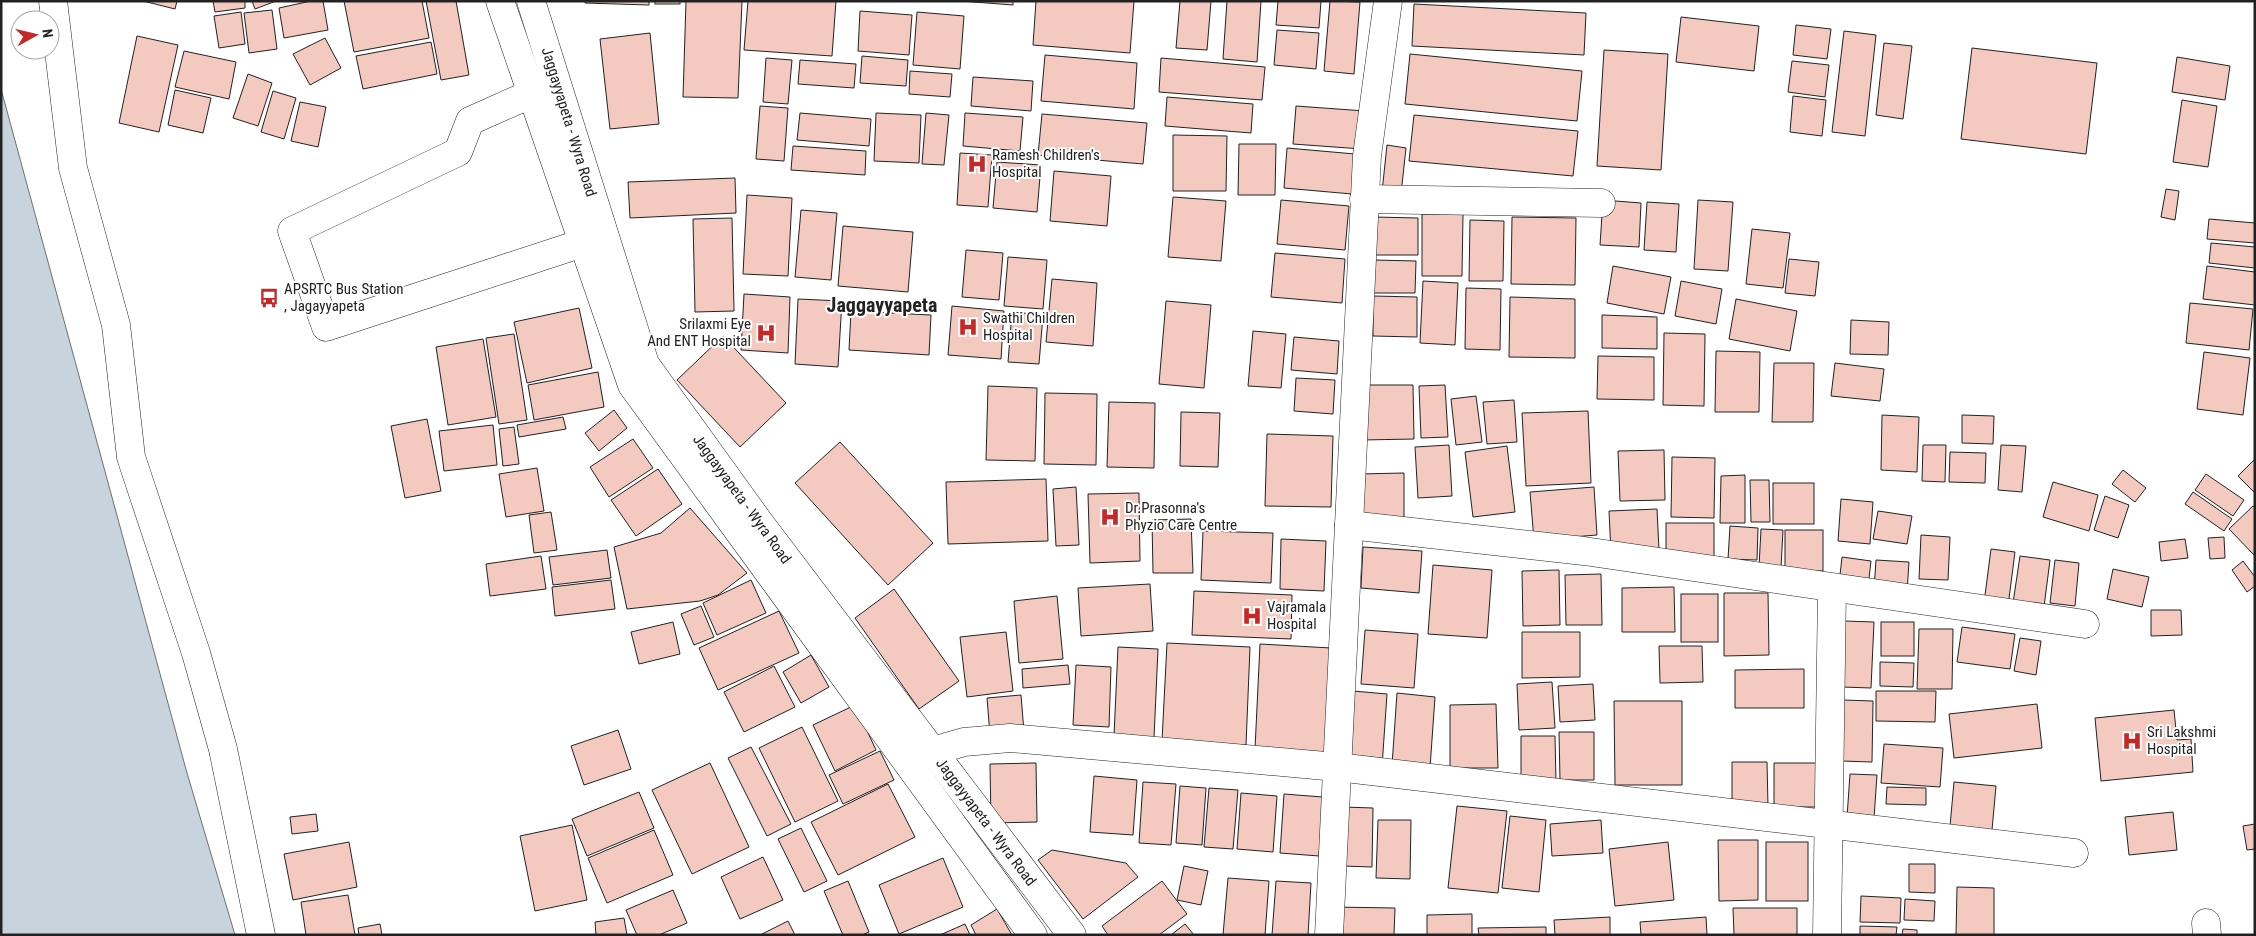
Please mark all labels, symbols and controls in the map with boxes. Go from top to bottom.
north arrow [10,10,60,60]
text: N [39,28,56,39]
street label: Jaggayyapeta - Wyra Road [538,45,600,199]
place label: Ramesh Children's Hospital [992,146,1100,181]
hospital icon: Ramesh Children's Hospital [966,153,988,175]
place label: APSRTC Bus Station , Jagayyapeta [284,280,403,315]
bus stop icon: APSRTC Bus Station , Jagayyapeta [258,287,280,309]
district label: Jaggayyapeta [827,293,937,317]
place label: Swathi Children Hospital [983,309,1075,344]
place label: Srilaxmi Eye And ENT Hospital [647,315,751,350]
hospital icon: Swathi Children Hospital [957,316,979,338]
hospital icon: Srilaxmi Eye And ENT Hospital [755,322,777,344]
street label: Jaggayyapeta - Wyra Road [689,431,795,567]
place label: Dr.Prasonna's Phyzio Care Centre [1125,499,1237,534]
hospital icon: Dr.Prasonna's Phyzio Care Centre [1099,506,1121,528]
place label: Vajramala Hospital [1267,598,1326,633]
hospital icon: Vajramala Hospital [1241,605,1263,627]
place label: Sri Lakshmi Hospital [2147,723,2216,758]
hospital icon: Sri Lakshmi Hospital [2121,730,2143,752]
street label: Jaggayyapeta - Wyra Road [932,755,1040,889]

